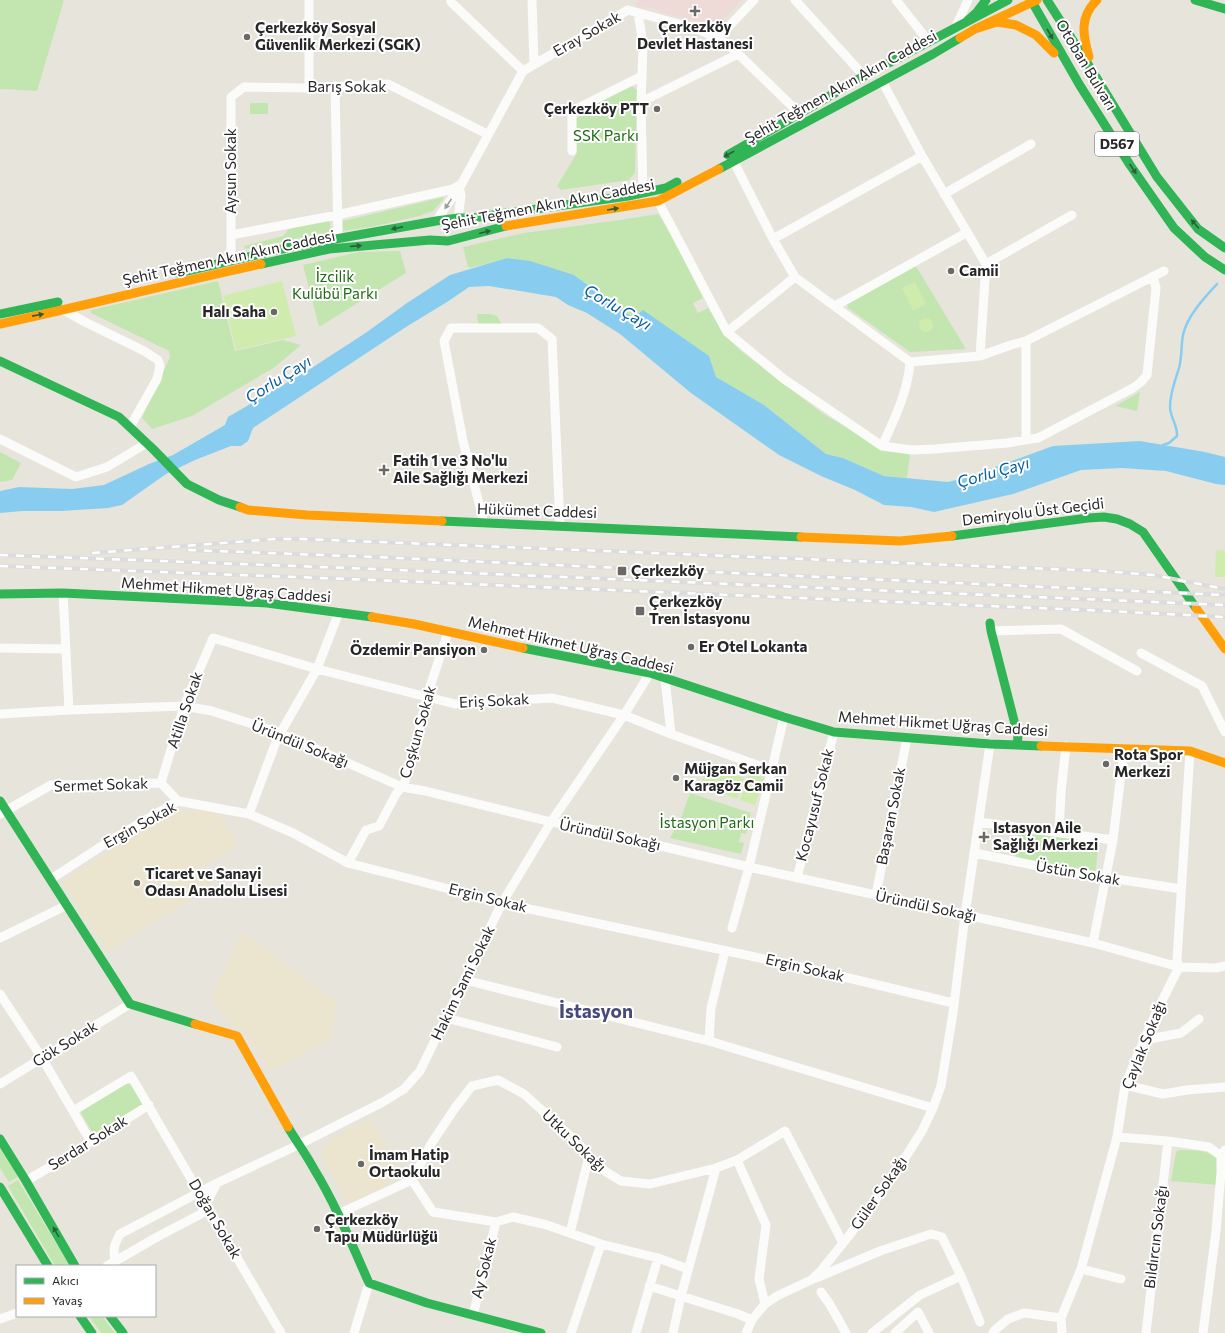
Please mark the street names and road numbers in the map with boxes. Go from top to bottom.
street label: Eray Sokak [550,7,623,60]
street label: Otoban Bulvarı [1053,16,1121,113]
street label: Şehit Teğmen Akın Akın Caddesi [741,26,940,147]
street label: Barış Sokak [308,77,386,95]
street label: Aysun Sokak [221,128,239,214]
road number: D567 [1095,132,1139,156]
street label: Şehit Teğmen Akın Akın Caddesi [440,175,656,234]
street label: Şehit Teğmen Akın Akın Caddesi [121,226,337,288]
street label: Demiryolu Üst Geçidi [961,493,1105,529]
street label: Hükümet Caddesi [477,499,597,521]
street label: Mehmet Hikmet Uğraş Caddesi [120,573,332,605]
street label: Mehmet Hikmet Uğraş Caddesi [467,612,676,676]
street label: Atilla Sokak [163,669,206,750]
street label: Coşkun Sokak [395,683,439,780]
street label: Eriş Sokak [458,689,530,711]
street label: Mehmet Hikmet Uğraş Caddesi [837,707,1049,739]
street label: Üründül Sokağı [249,715,352,771]
street label: Kocayusuf Sokak [791,747,837,863]
street label: Başaran Sokak [872,765,908,866]
street label: Sermet Sokak [53,773,148,795]
street label: Ergin Sokak [100,797,179,851]
street label: Üründül Sokağı [558,814,663,854]
street label: Üstün Sokak [1034,856,1122,888]
street label: Ergin Sokak [447,879,529,915]
street label: Üründül Sokağı [874,885,979,925]
street label: Hakim Sami Sokak [427,922,498,1043]
street label: Ergin Sokak [764,949,846,985]
street label: Çaylak Sokağı [1117,998,1169,1092]
street label: Gök Sokak [29,1016,100,1070]
street label: Utku Sokağı [539,1105,611,1175]
street label: Serdar Sokak [45,1111,130,1174]
street label: Güler Sokağı [846,1152,910,1233]
street label: Doğan Sokak [186,1175,246,1262]
street label: Bıldırcın Sokağı [1140,1184,1170,1290]
street label: Ay Sokak [467,1235,499,1300]

